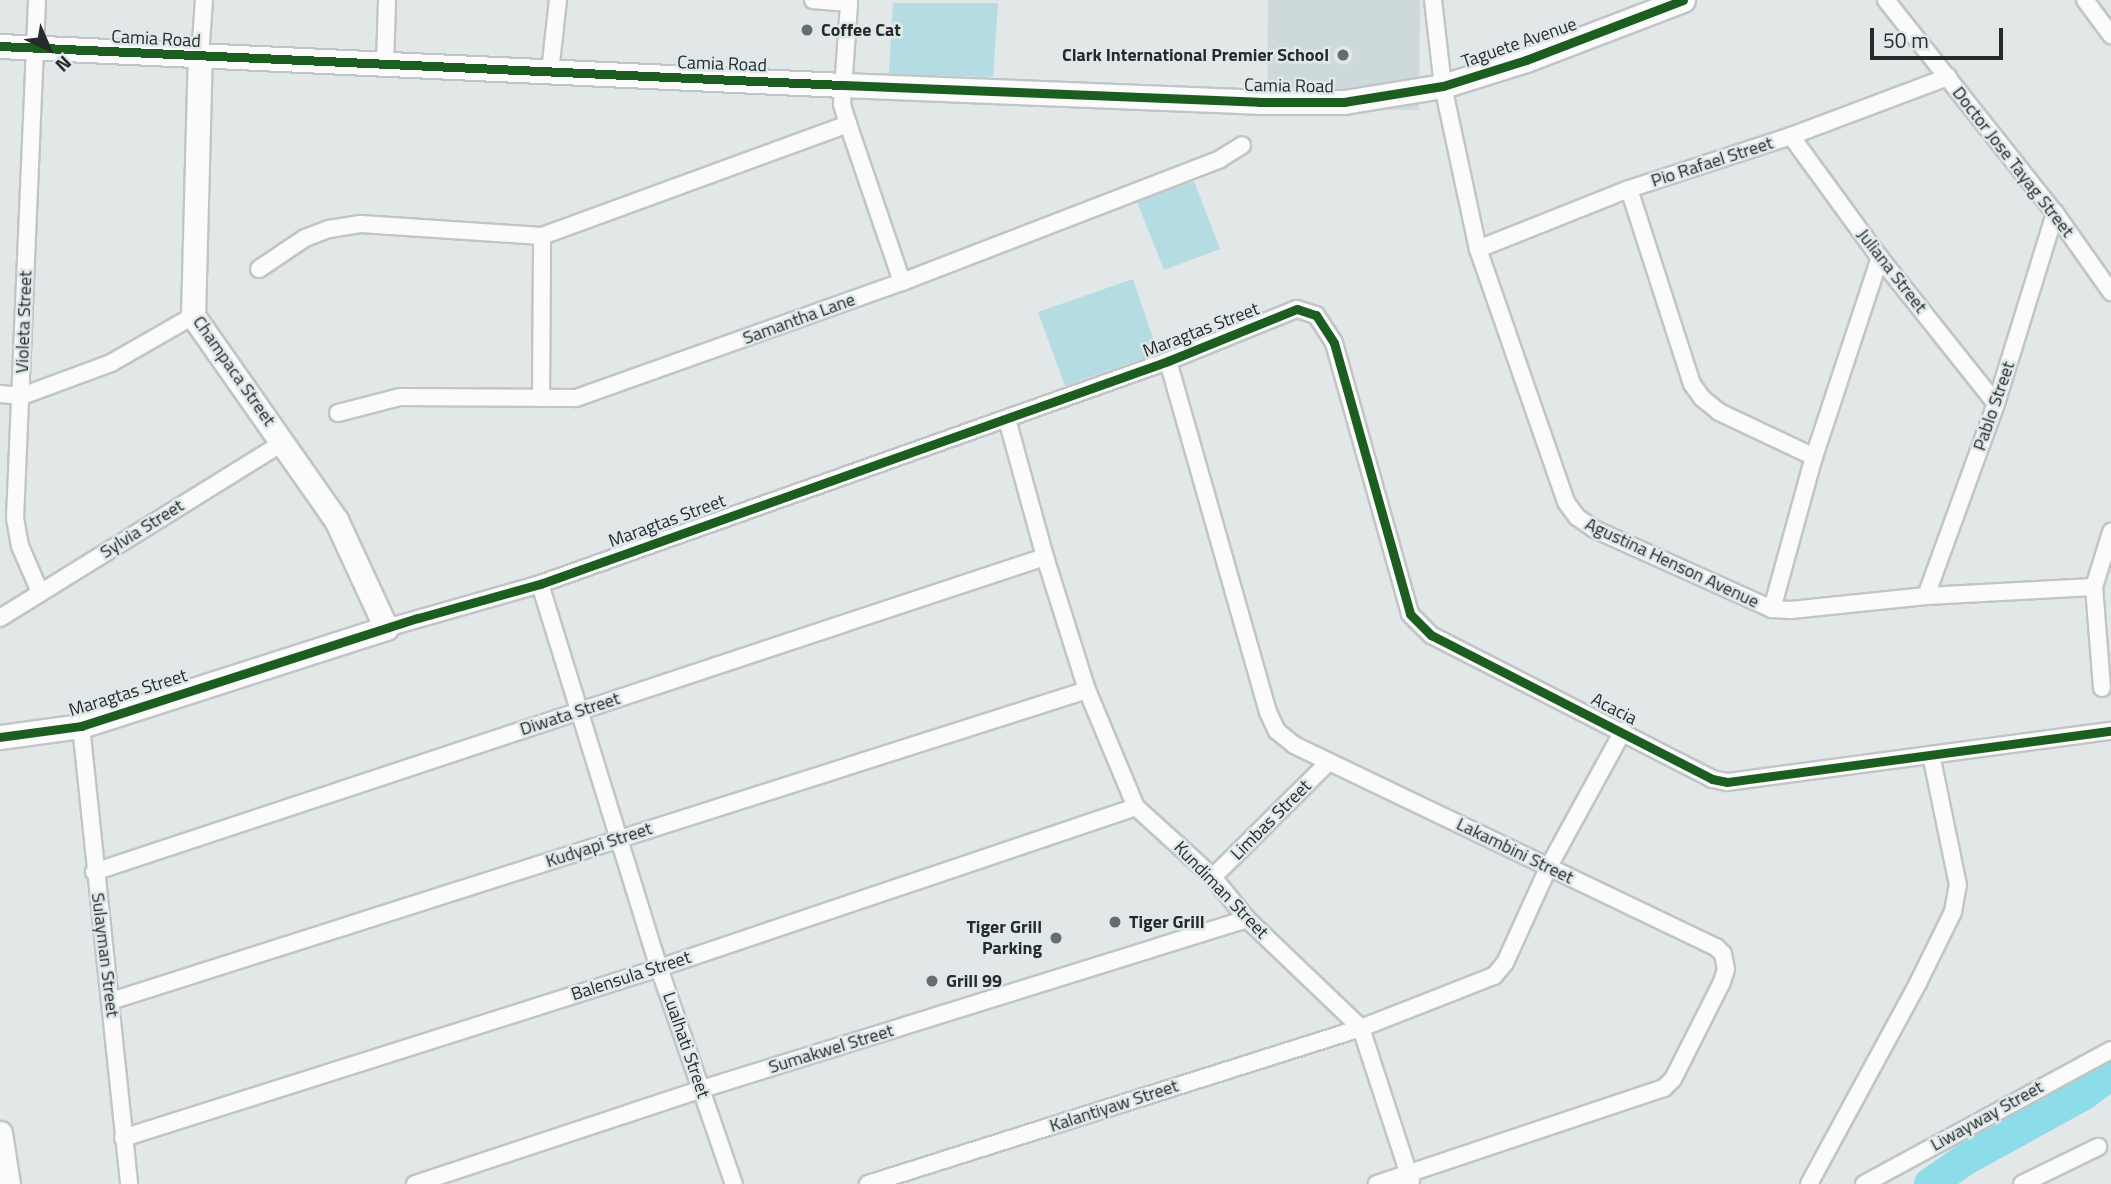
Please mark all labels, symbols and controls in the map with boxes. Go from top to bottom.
street label: Taguete Avenue [1459,13,1579,73]
north arrow [14,14,84,84]
scale bar [1873,14,2006,58]
place label: Coffee Cat [821,19,901,41]
marker: Coffee Cat [799,22,815,38]
text: 50 m [1883,24,1929,56]
street label: Camia Road [111,26,201,52]
place label: Clark International Premier School [1062,44,1329,66]
marker: Clark International Premier School [1335,47,1351,63]
text: N [49,49,79,79]
street label: Camia Road [677,52,767,76]
street label: Camia Road [1244,74,1334,98]
street label: Doctor Jose Tayag Street [1948,82,2078,242]
street label: Pio Rafael Street [1648,132,1776,192]
street label: Juliana Street [1852,225,1932,317]
street label: Violeta Street [11,270,37,374]
street label: Samantha Lane [740,289,858,349]
street label: Maragtas Street [1140,298,1262,362]
street label: Champaca Street [188,312,280,430]
street label: Pablo Street [1969,358,2019,454]
street label: Maragtas Street [606,490,728,552]
street label: Sylvia Street [96,495,188,563]
street label: Agustina Henson Avenue [1582,513,1762,613]
street label: Maragtas Street [66,665,190,721]
street label: Diwata Street [517,688,623,740]
street label: Acacia [1588,688,1640,730]
street label: Limbas Street [1226,775,1316,865]
street label: Lakambini Street [1453,813,1577,889]
street label: Kudyapi Street [543,818,655,872]
street label: Kundiman Street [1169,837,1273,943]
street label: Sulayman Street [87,892,123,1018]
place label: Tiger Grill [1129,911,1205,933]
marker: Tiger Grill [1107,914,1123,930]
place label: Tiger Grill Parking [966,917,1042,960]
marker: Tiger Grill Parking [1048,930,1064,946]
street label: Balensula Street [568,946,694,1006]
place label: Grill 99 [946,970,1002,992]
marker: Grill 99 [924,973,940,989]
street label: Lualhati Street [658,989,714,1101]
street label: Sumakwel Street [766,1020,896,1078]
street label: Kalantiyaw Street [1047,1075,1181,1137]
street label: Liwayway Street [1927,1076,2047,1156]

